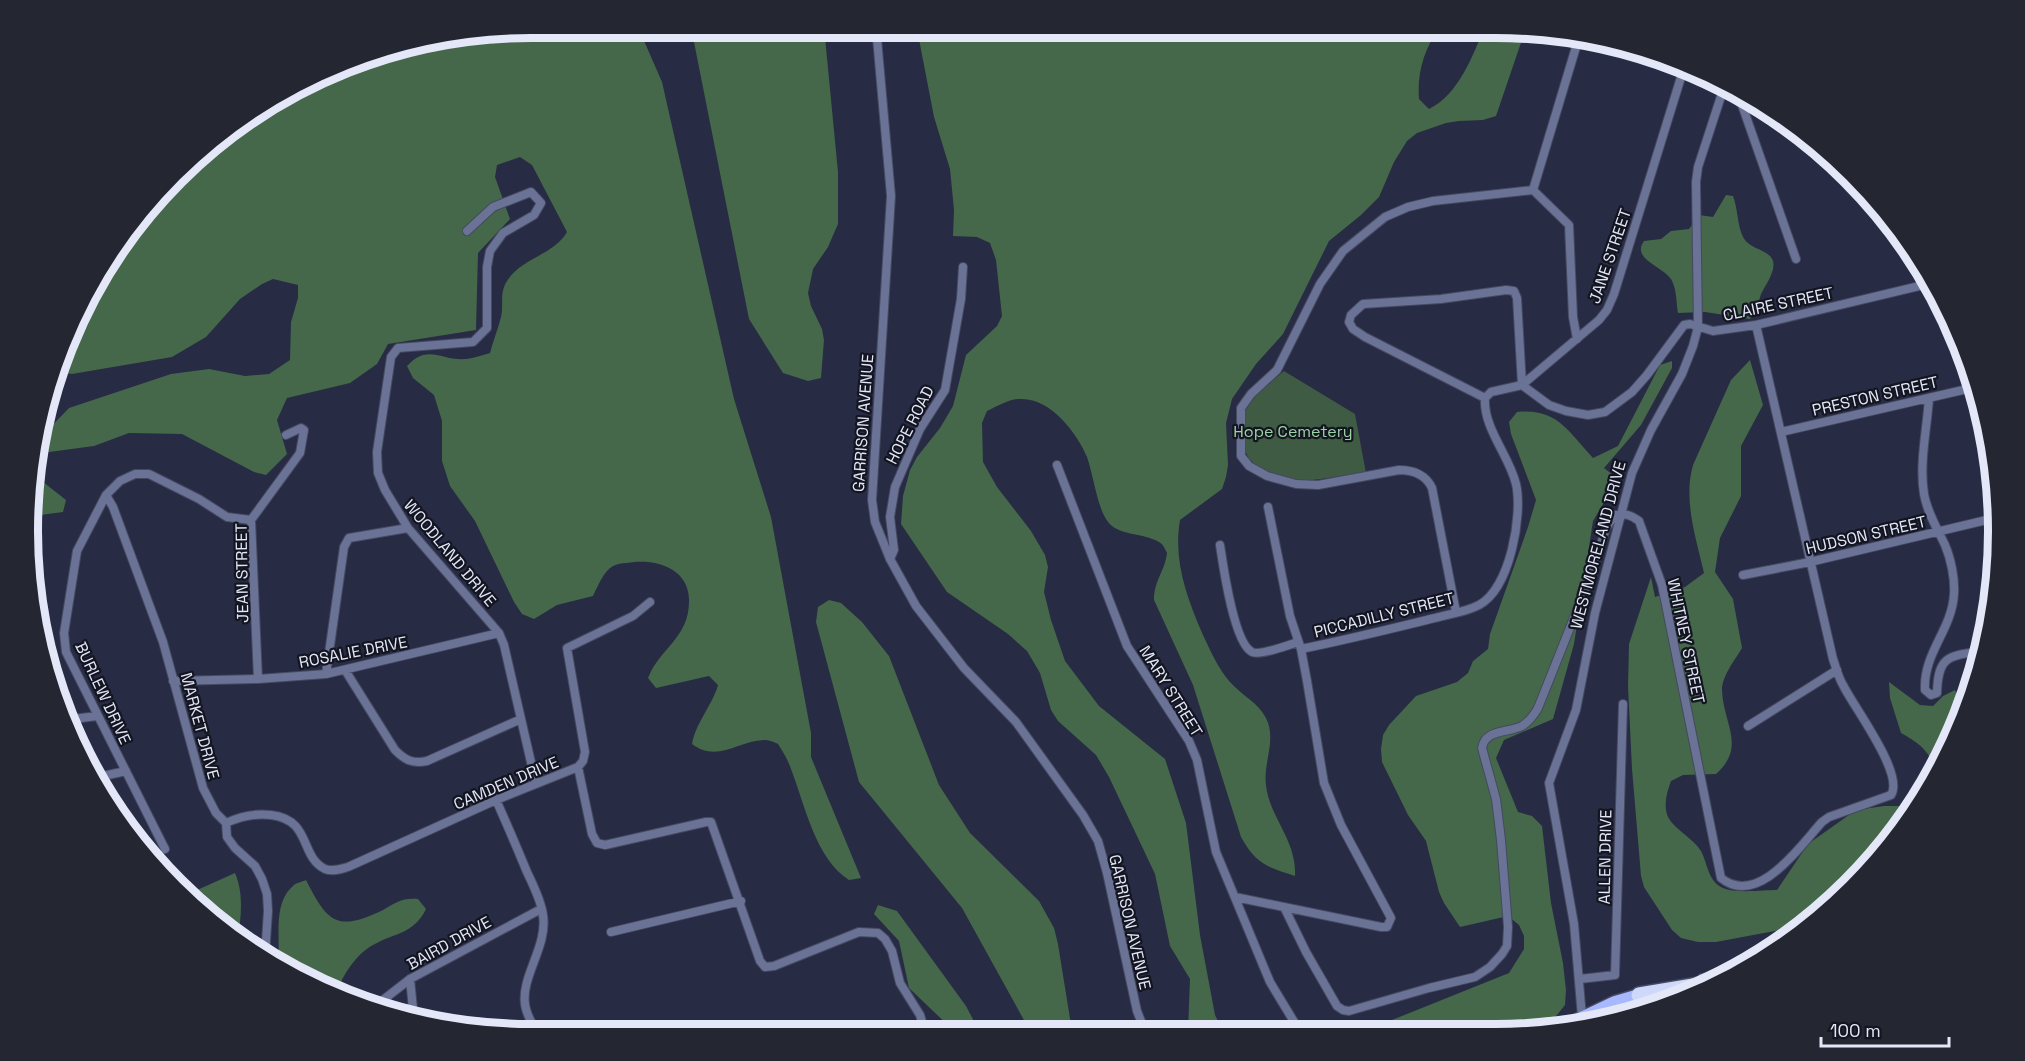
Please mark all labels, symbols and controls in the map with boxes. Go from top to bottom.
street label: JANE STREET [1584,206,1636,306]
street label: CLAIRE STREET [1721,282,1835,326]
street label: GARRISON AVENUE [848,353,878,493]
street label: PRESTON STREET [1810,371,1940,421]
street label: HOPE ROAD [881,382,939,468]
park label: Hope Cemetery [1233,421,1353,442]
street label: WESTMORELAND DRIVE [1565,459,1631,631]
street label: WOODLAND DRIVE [399,495,501,611]
street label: HUDSON STREET [1804,511,1928,559]
street label: JEAN STREET [231,523,253,623]
street label: WHITNEY STREET [1662,577,1710,705]
street label: PICCADILLY STREET [1312,587,1456,643]
street label: ROSALIE DRIVE [297,631,409,673]
street label: BURLEW DRIVE [70,638,136,748]
street label: MARY STREET [1135,641,1207,741]
street label: MARKET DRIVE [176,670,224,782]
street label: CAMDEN DRIVE [450,751,562,815]
street label: ALLEN DRIVE [1594,809,1616,905]
street label: GARRISON AVENUE [1104,852,1156,992]
street label: BAIRD DRIVE [403,911,495,975]
scale bar [1821,1010,1948,1048]
text: 100 m [1830,1019,1881,1042]

